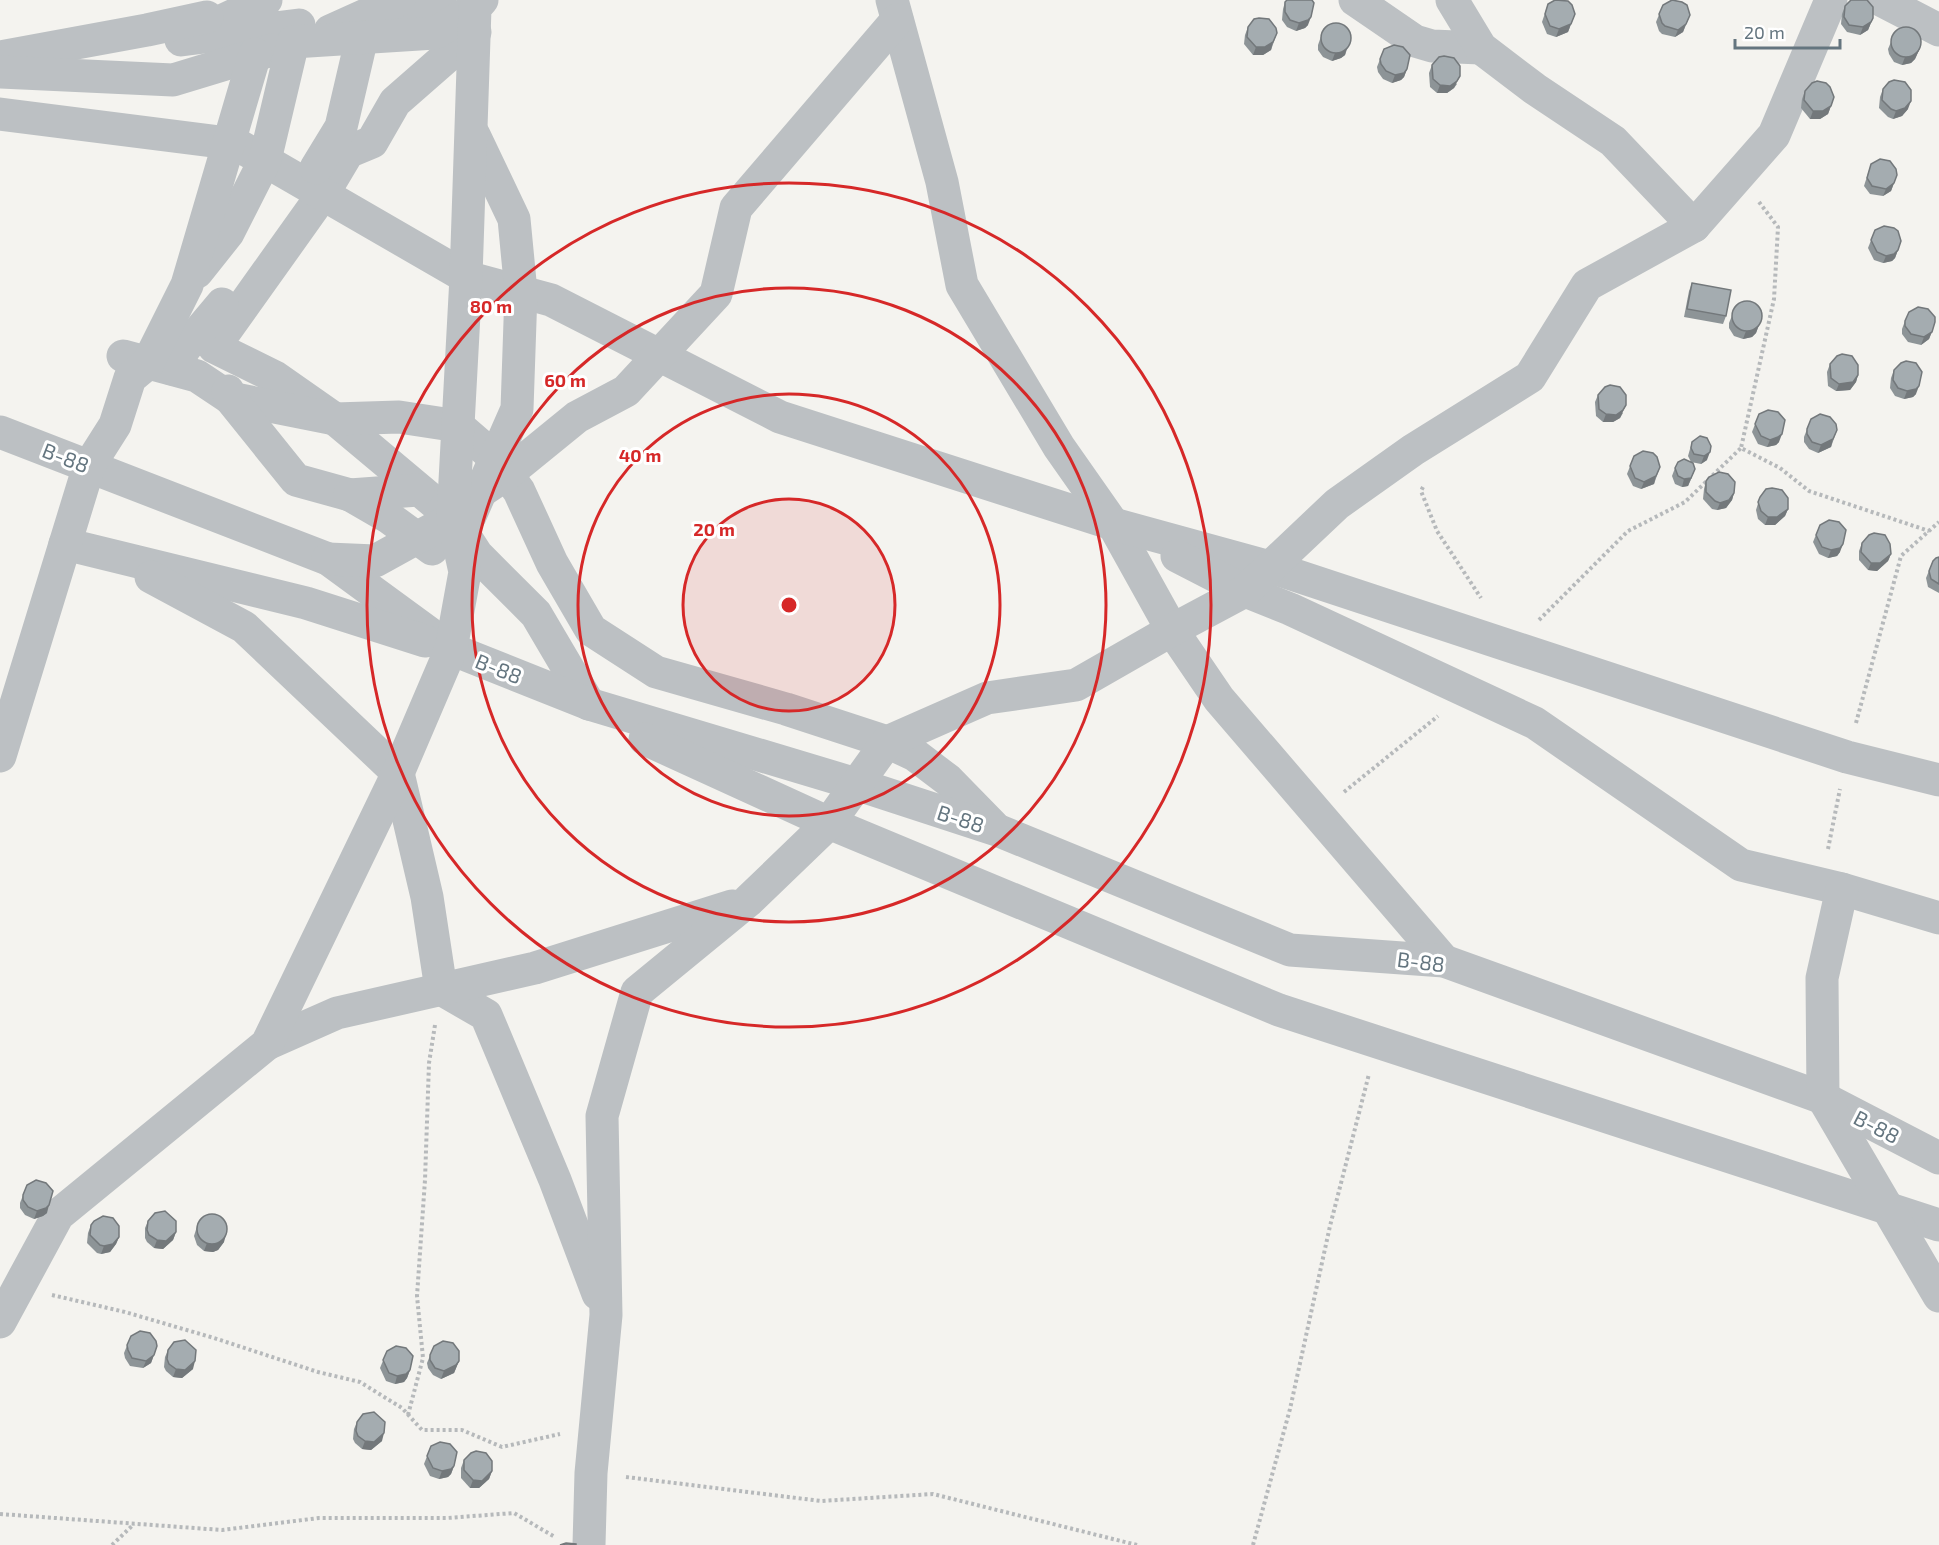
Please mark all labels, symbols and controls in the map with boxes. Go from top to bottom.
scale bar [1735,12,1840,50]
text: 20 m [1744,21,1785,43]
text: 80 m [470,295,512,317]
text: 60 m [544,369,586,391]
street label: B-88 [39,437,93,477]
text: 40 m [619,444,661,466]
text: 20 m [693,518,735,540]
centre of rings [779,595,799,615]
street label: B-88 [472,647,526,689]
street label: B-88 [934,799,988,837]
street label: B-88 [1396,946,1446,976]
street label: B-88 [1850,1104,1904,1148]

